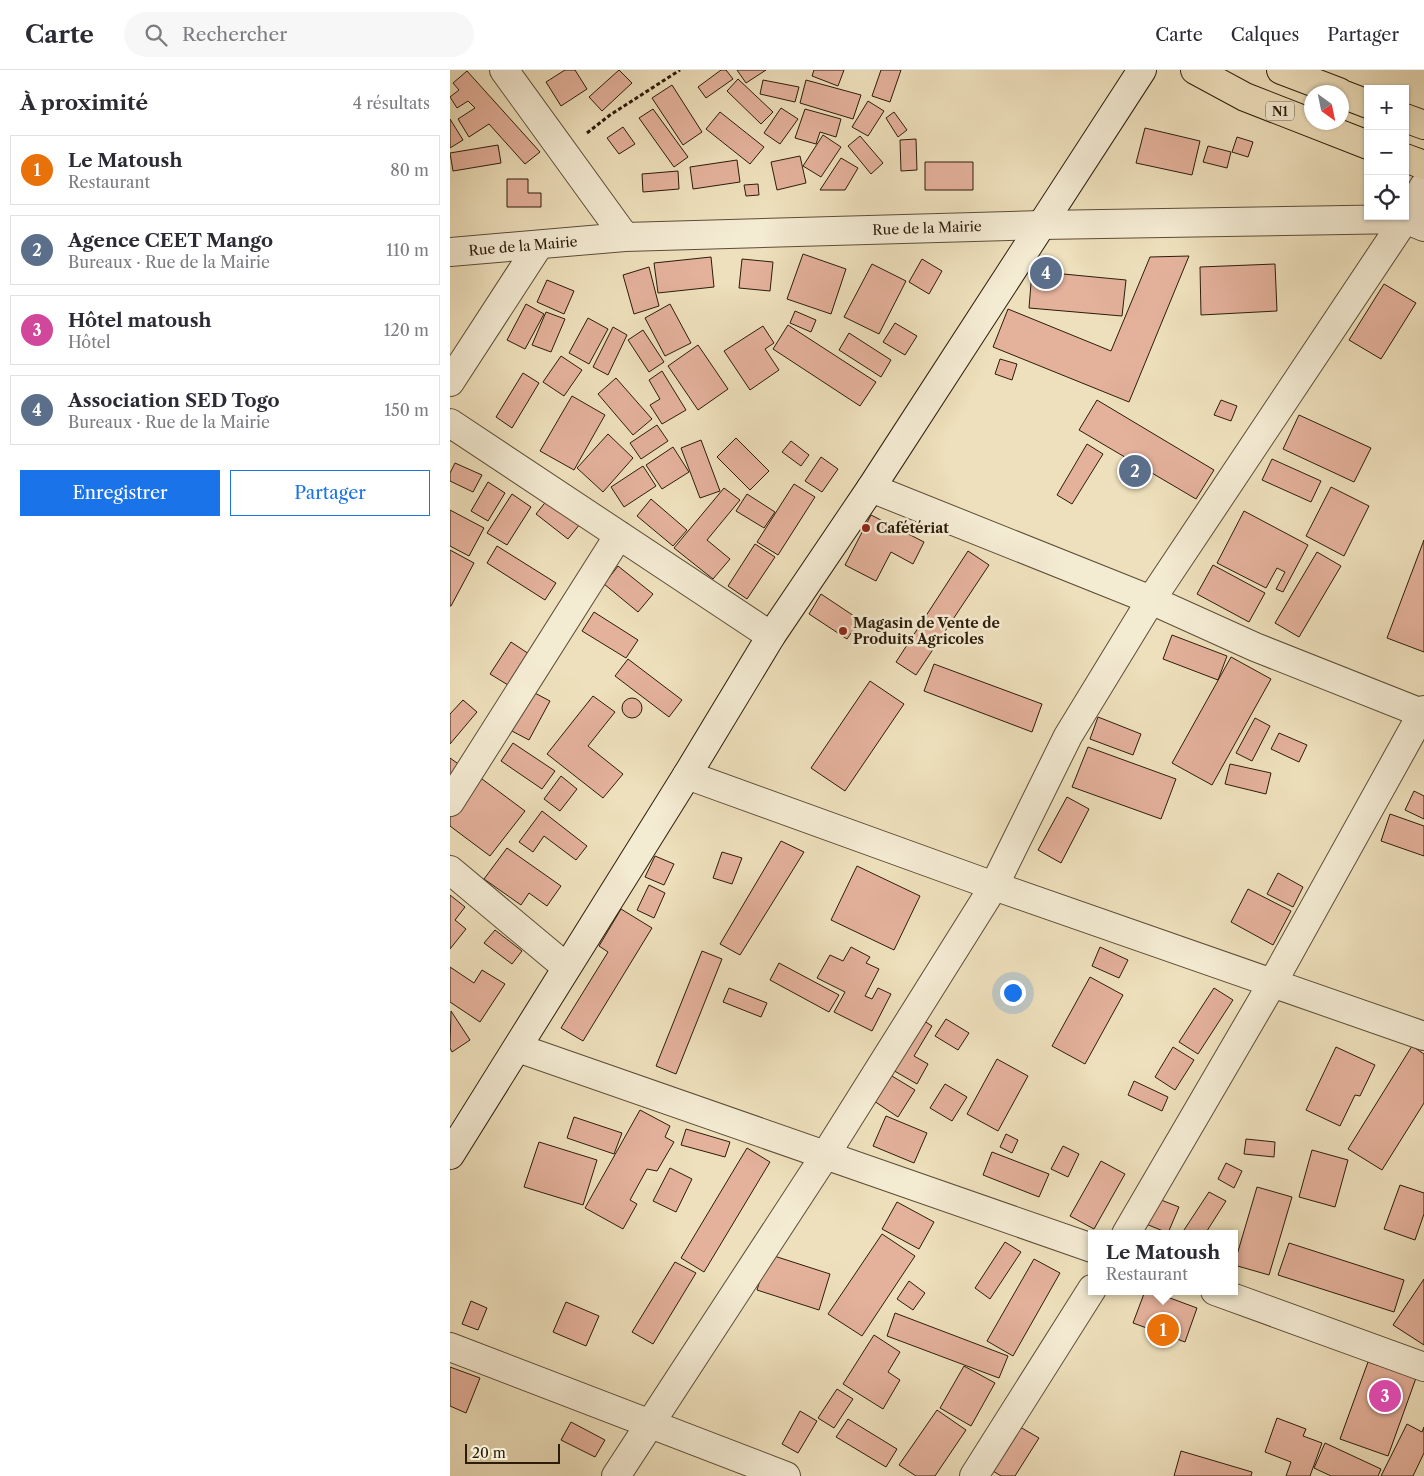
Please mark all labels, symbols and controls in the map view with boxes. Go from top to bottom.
search box [124,12,474,57]
text: Carte [25,20,94,49]
icon: search [142,21,170,49]
text: Rechercher [182,23,287,46]
text: Carte [1155,24,1203,46]
text: Calques [1231,24,1299,46]
text: Partager [1327,24,1399,46]
north arrow [1304,85,1349,130]
map controls [1364,85,1409,220]
button: + [1364,85,1409,130]
text: À proximité [20,90,148,115]
text: 4 résultats [353,93,430,113]
road number: N1 [1266,101,1294,120]
button: − [1364,130,1409,175]
text: Le Matoush [68,149,182,172]
text: 1 [33,160,41,180]
text: 80 m [390,160,429,180]
text: Restaurant [68,172,150,192]
button: locate [1364,175,1409,220]
street label: Rue de la Mairie [872,217,982,239]
text: Agence CEET Mango [68,229,273,252]
street label: Rue de la Mairie [468,232,578,260]
text: 2 [32,240,42,260]
text: 110 m [386,240,429,260]
text: Bureaux · Rue de la Mairie [68,252,270,272]
pin: 4 [1030,254,1062,292]
text: Hôtel matoush [68,309,212,332]
text: 3 [32,320,42,340]
text: 120 m [384,320,429,340]
text: Hôtel [68,332,111,352]
text: Association SED Togo [68,389,280,412]
text: 4 [32,400,42,420]
text: 150 m [384,400,429,420]
text: Bureaux · Rue de la Mairie [68,412,270,432]
pin: 2 [1119,452,1151,490]
button: Enregistrer [20,470,220,516]
button: Partager [230,470,430,516]
place label: Cafétériat [876,519,949,537]
marker: Cafétériat [860,522,872,534]
place label: Magasin de Vente de Produits Agricoles [853,614,1000,648]
marker: Magasin de Vente de Produits Agricoles [837,625,849,637]
your location [1000,980,1026,1006]
popup [1088,1230,1238,1295]
text: Le Matoush [1106,1241,1220,1264]
text: Restaurant [1106,1264,1188,1284]
pin: 1 [1147,1311,1179,1349]
pin: 3 [1369,1377,1401,1415]
scale bar [465,1441,560,1464]
text: 20 m [472,1444,506,1462]

